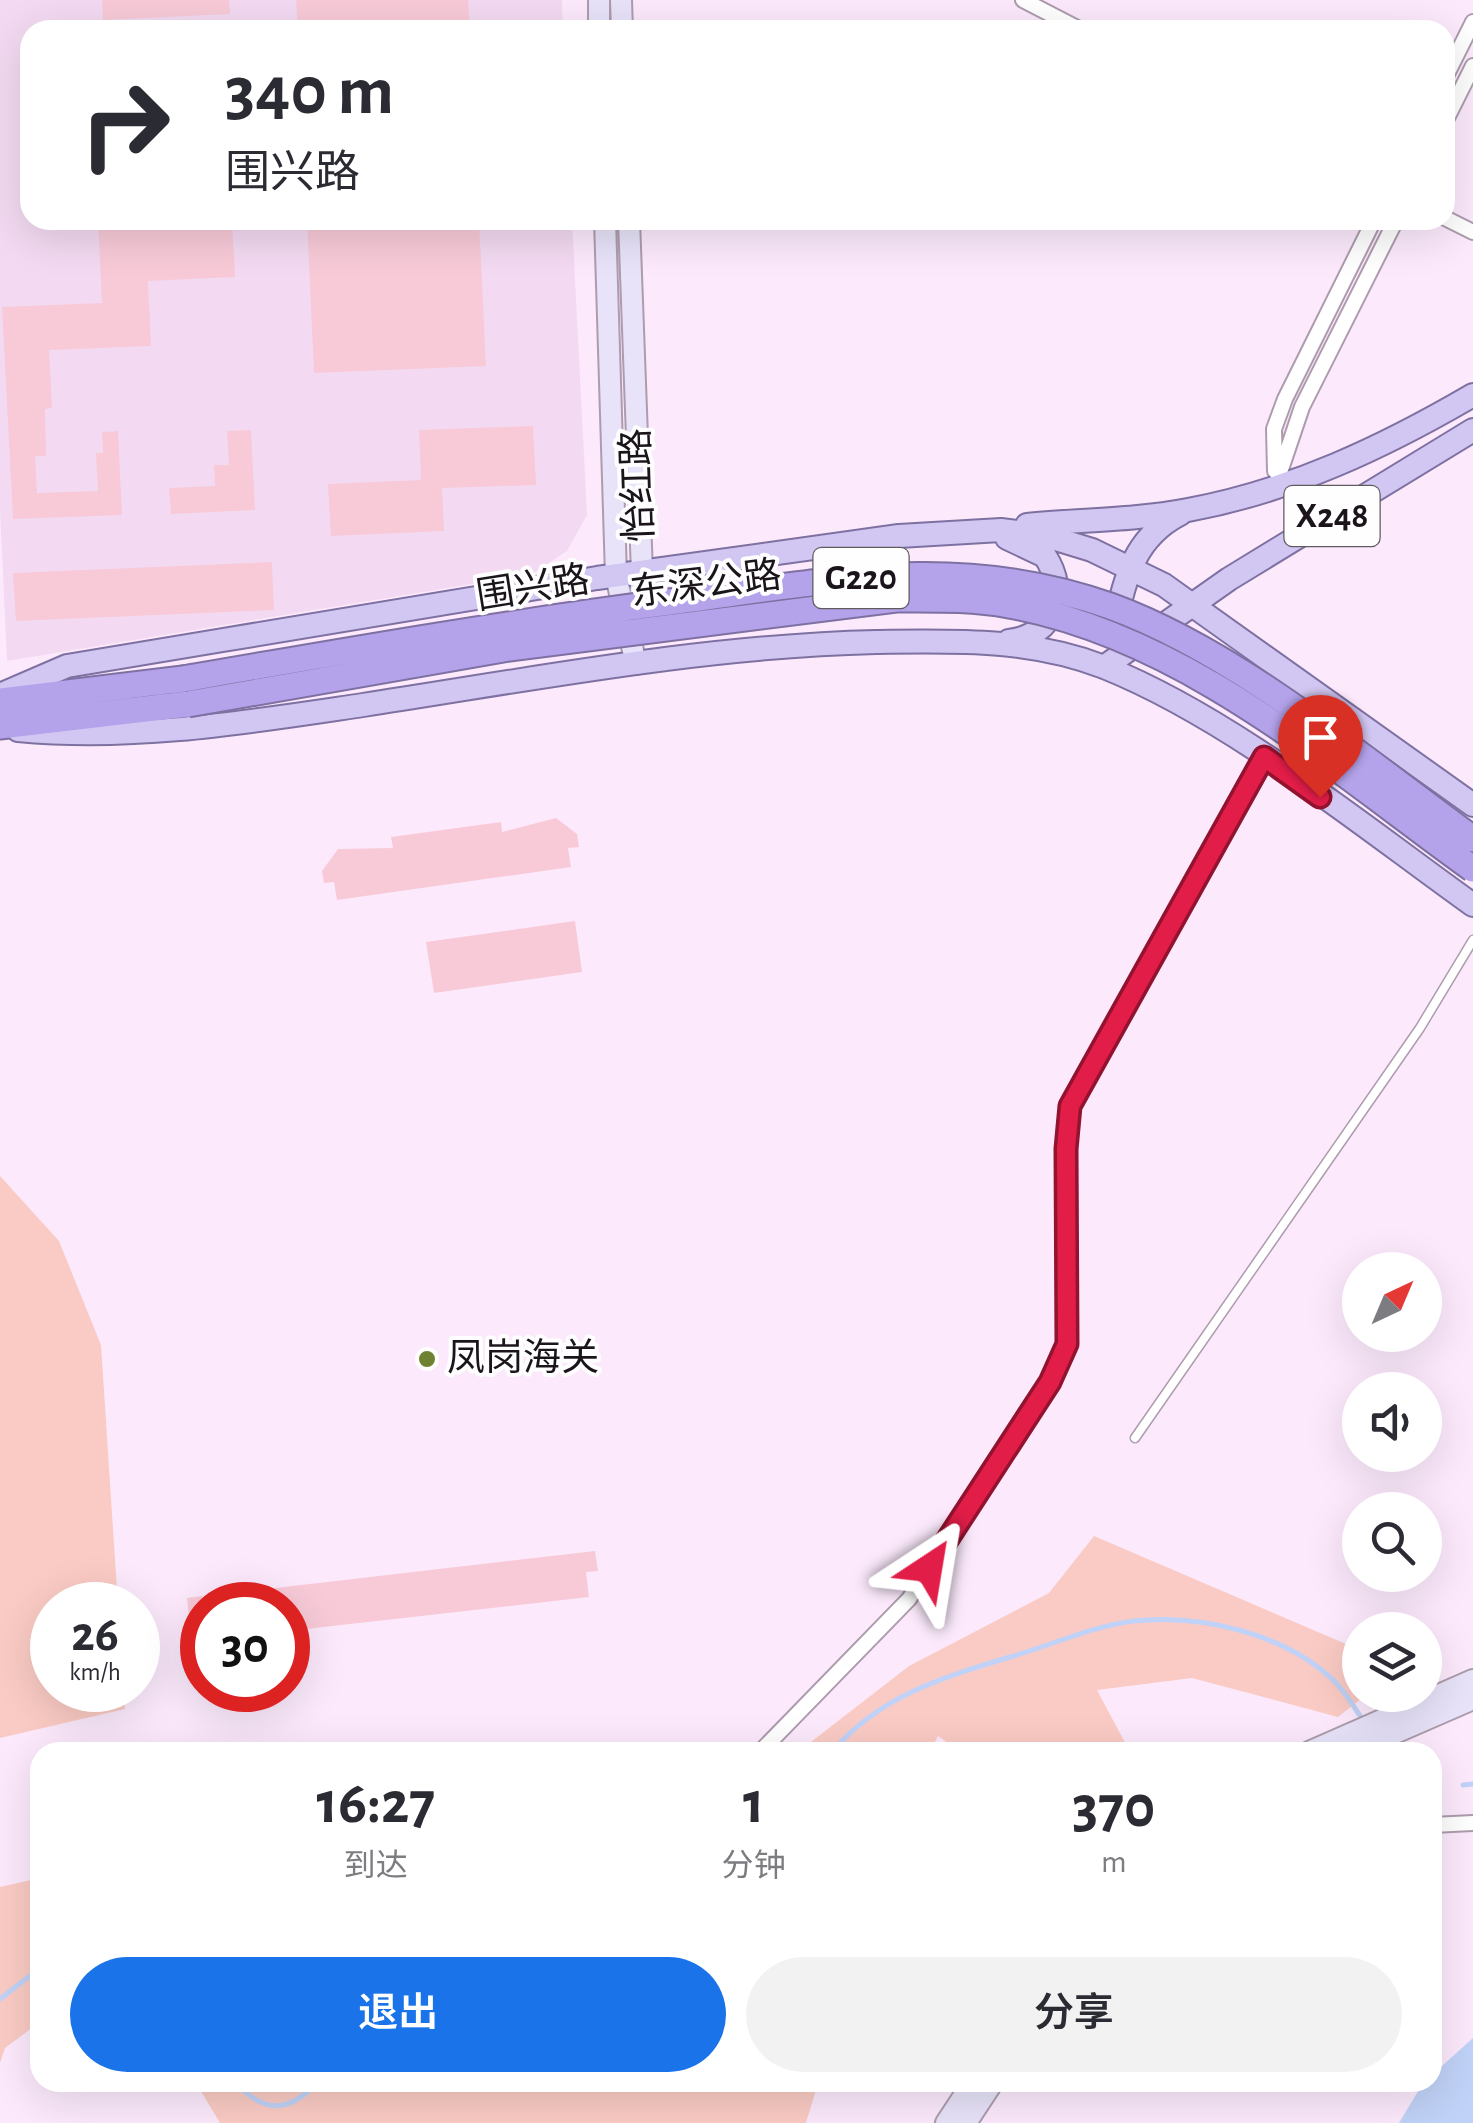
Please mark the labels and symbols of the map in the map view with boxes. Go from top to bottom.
street label: 怡红路 [616,427,660,543]
road number: X248 [1284,486,1380,546]
road number: G220 [814,548,908,608]
street label: 东深公路 [628,554,784,613]
street label: 围兴路 [473,559,592,617]
pin [1278,695,1363,798]
north arrow [1342,1252,1442,1352]
place label: 凤岗海关 [447,1338,599,1378]
marker: 凤岗海关 [416,1348,438,1370]
position arrow [877,1516,981,1620]
speed limit sign: 30 [180,1582,310,1712]

